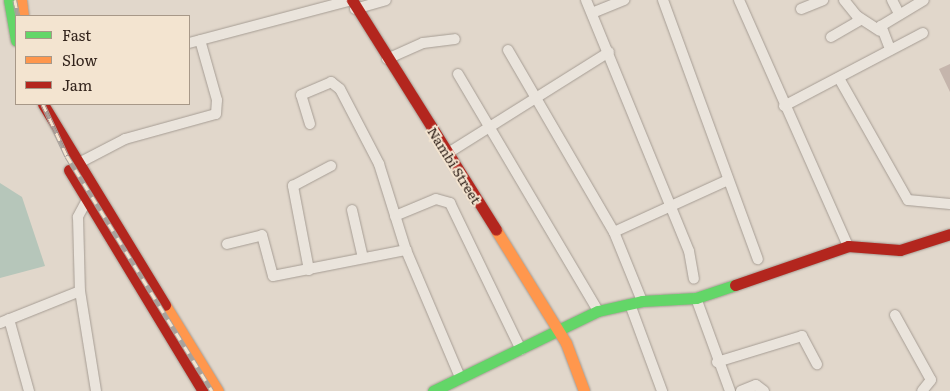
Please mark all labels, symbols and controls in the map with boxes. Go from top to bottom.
legend [15,15,190,105]
text: Fast [62,23,91,46]
text: Slow [62,48,97,71]
text: Jam [62,73,92,96]
street label: Nambi Street [425,123,485,207]

